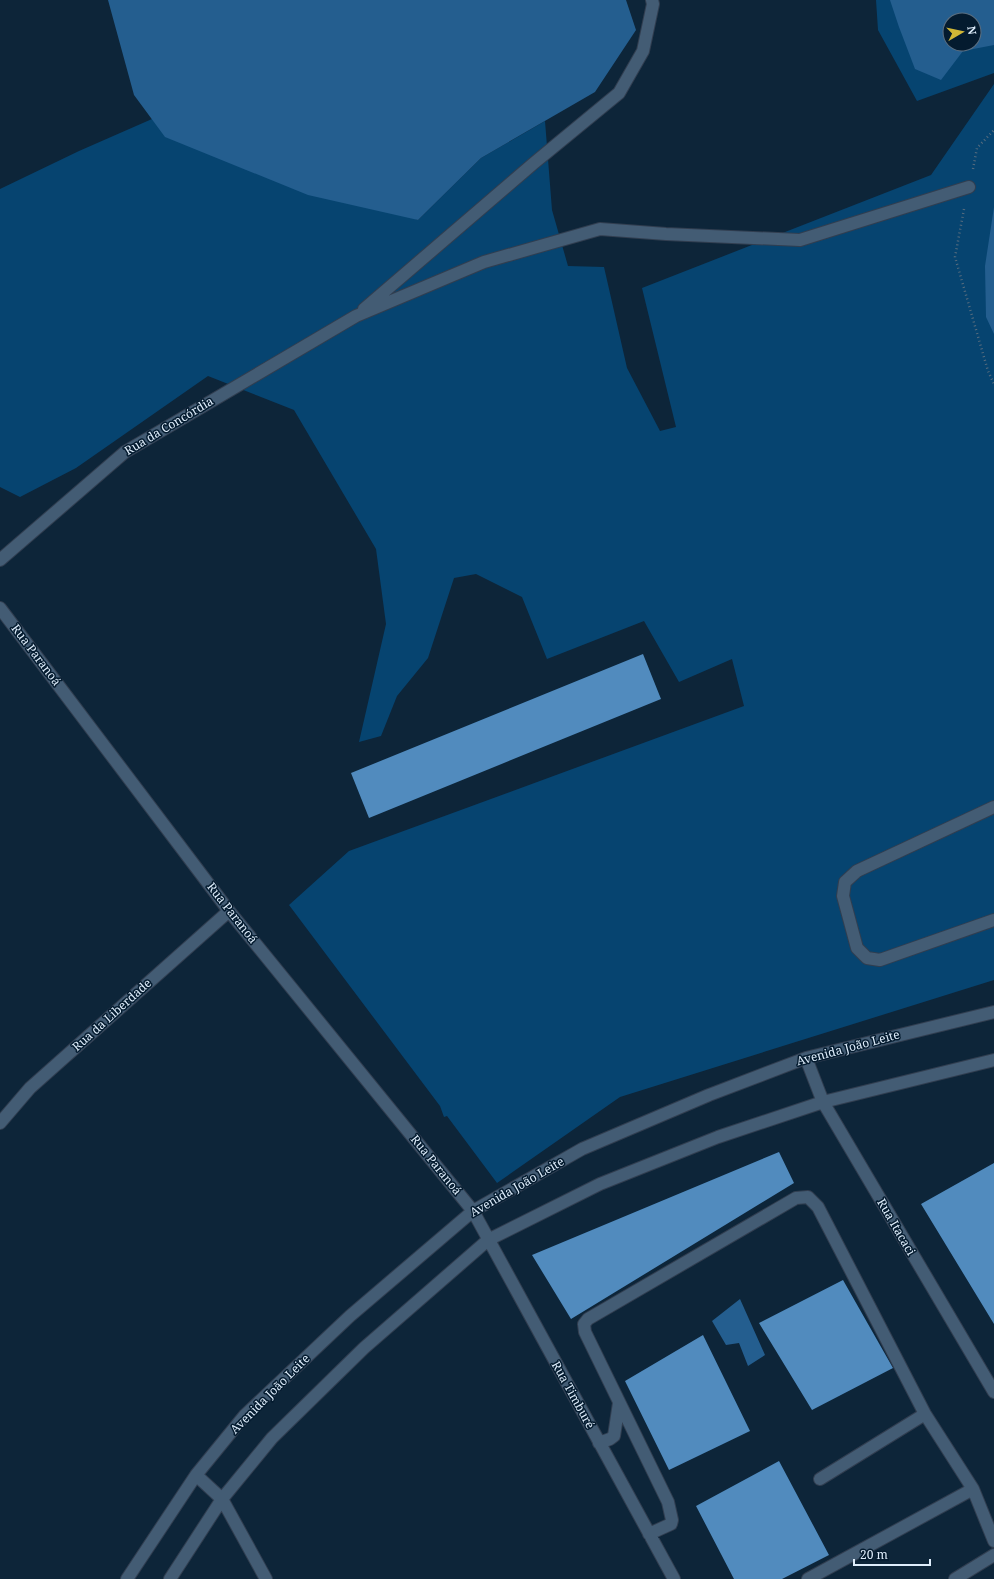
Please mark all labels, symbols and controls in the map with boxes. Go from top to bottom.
north arrow [942,12,982,52]
text: N [964,25,981,36]
street label: Rua da Concórdia [121,392,217,459]
street label: Rua Paranoá [8,620,65,689]
street label: Rua Paranoá [203,879,262,947]
street label: Rua da Liberdade [68,974,155,1055]
street label: Avenida João Leite [794,1026,901,1069]
street label: Rua Paranoá [407,1131,466,1199]
street label: Avenida João Leite [466,1153,567,1221]
street label: Rua Itacaci [873,1195,920,1258]
street label: Avenida João Leite [226,1350,313,1437]
street label: Rua Timburé [548,1358,599,1432]
scale bar [854,1541,930,1567]
text: 20 m [860,1546,888,1563]

